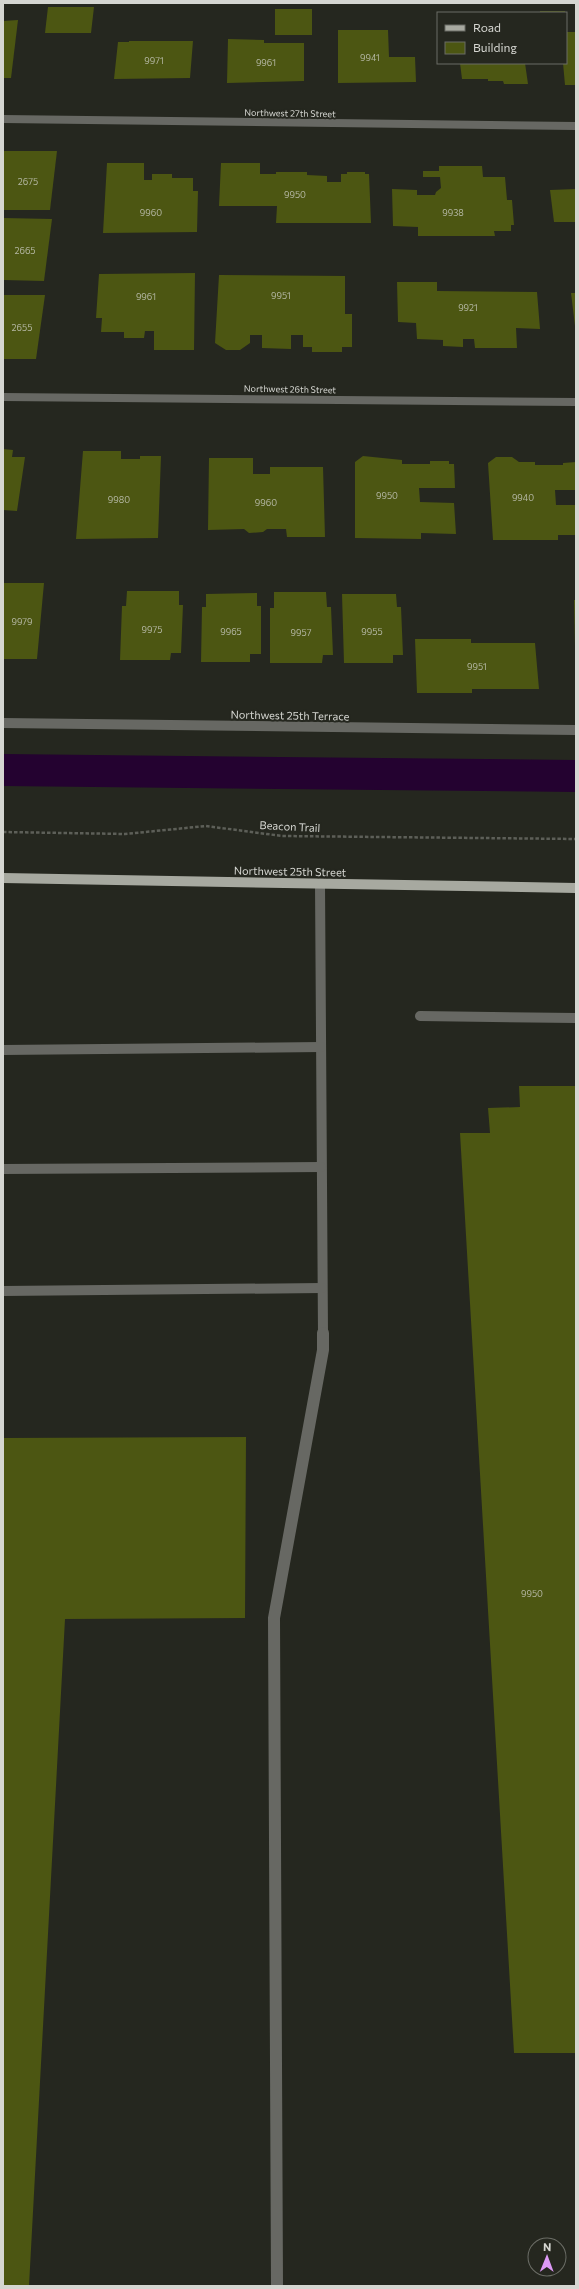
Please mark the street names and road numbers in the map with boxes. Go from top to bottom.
street label: Northwest 27th Street [244,107,336,119]
street label: Northwest 26th Street [244,383,337,395]
street label: Northwest 25th Terrace [230,707,350,723]
street label: Beacon Trail [259,818,321,834]
street label: Northwest 25th Street [234,864,347,878]

